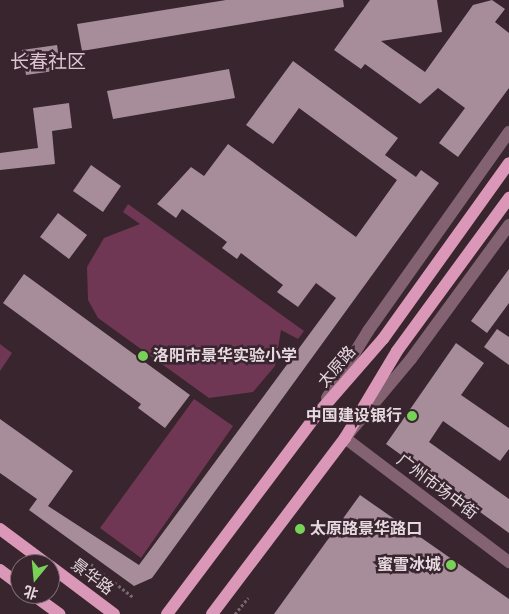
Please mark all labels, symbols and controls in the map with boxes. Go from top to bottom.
district label: 长春社区 [10,51,86,73]
street label: 太原路 [314,343,360,391]
place label: 洛阳市景华实验小学 [153,346,297,366]
marker: 洛阳市景华实验小学 [137,350,149,362]
place label: 中国建设银行 [306,406,402,426]
marker: 中国建设银行 [406,410,418,422]
street label: 广州市场中街 [393,450,481,524]
place label: 太原路景华路口 [310,519,422,539]
marker: 太原路景华路口 [294,523,306,535]
north arrow [10,554,60,604]
street label: 景华路 [67,555,117,599]
place label: 蜜雪冰城 [377,555,441,575]
marker: 蜜雪冰城 [445,559,457,571]
text: 北 [22,583,40,602]

